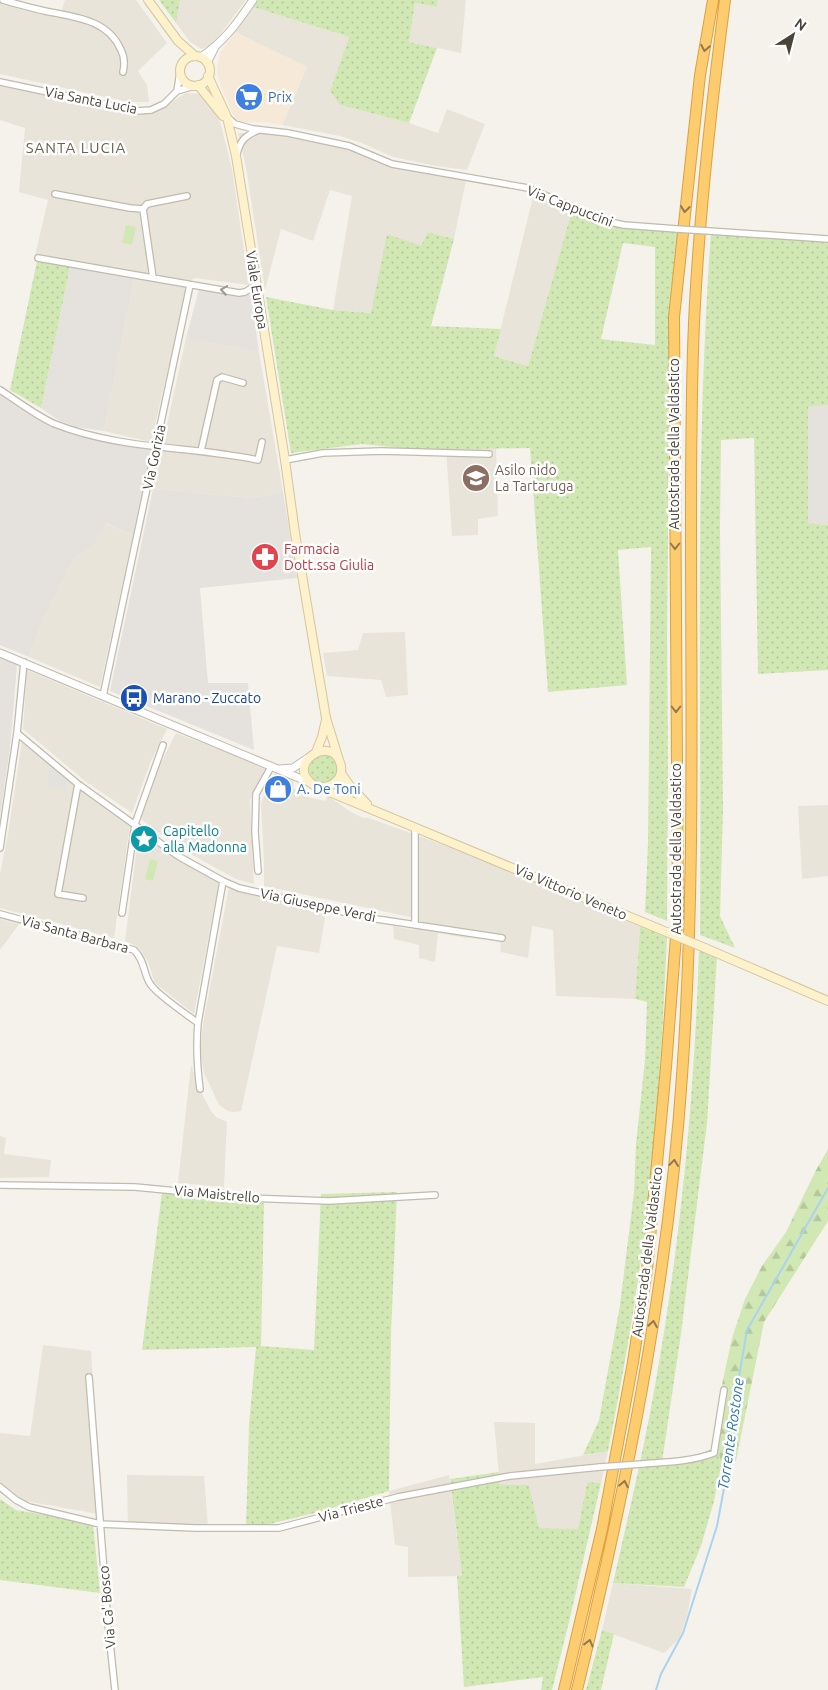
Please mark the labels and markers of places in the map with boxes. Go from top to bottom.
supermarket icon: Prix [234,82,264,112]
place label: Prix [268,89,292,105]
place label: Asilo nido La Tartaruga [495,462,574,494]
school or university icon: Asilo nido La Tartaruga [461,463,491,493]
place label: Farmacia Dott.ssa Giulia [284,541,374,573]
pharmacy icon: Farmacia Dott.ssa Giulia [250,542,280,572]
bus stop icon: Marano - Zuccato [119,683,149,713]
place label: Marano - Zuccato [153,690,261,706]
shop icon: A. De Toni [263,774,293,804]
place label: A. De Toni [297,781,361,797]
place label: Capitello alla Madonna [163,823,247,855]
place icon: Capitello alla Madonna [129,824,159,854]

